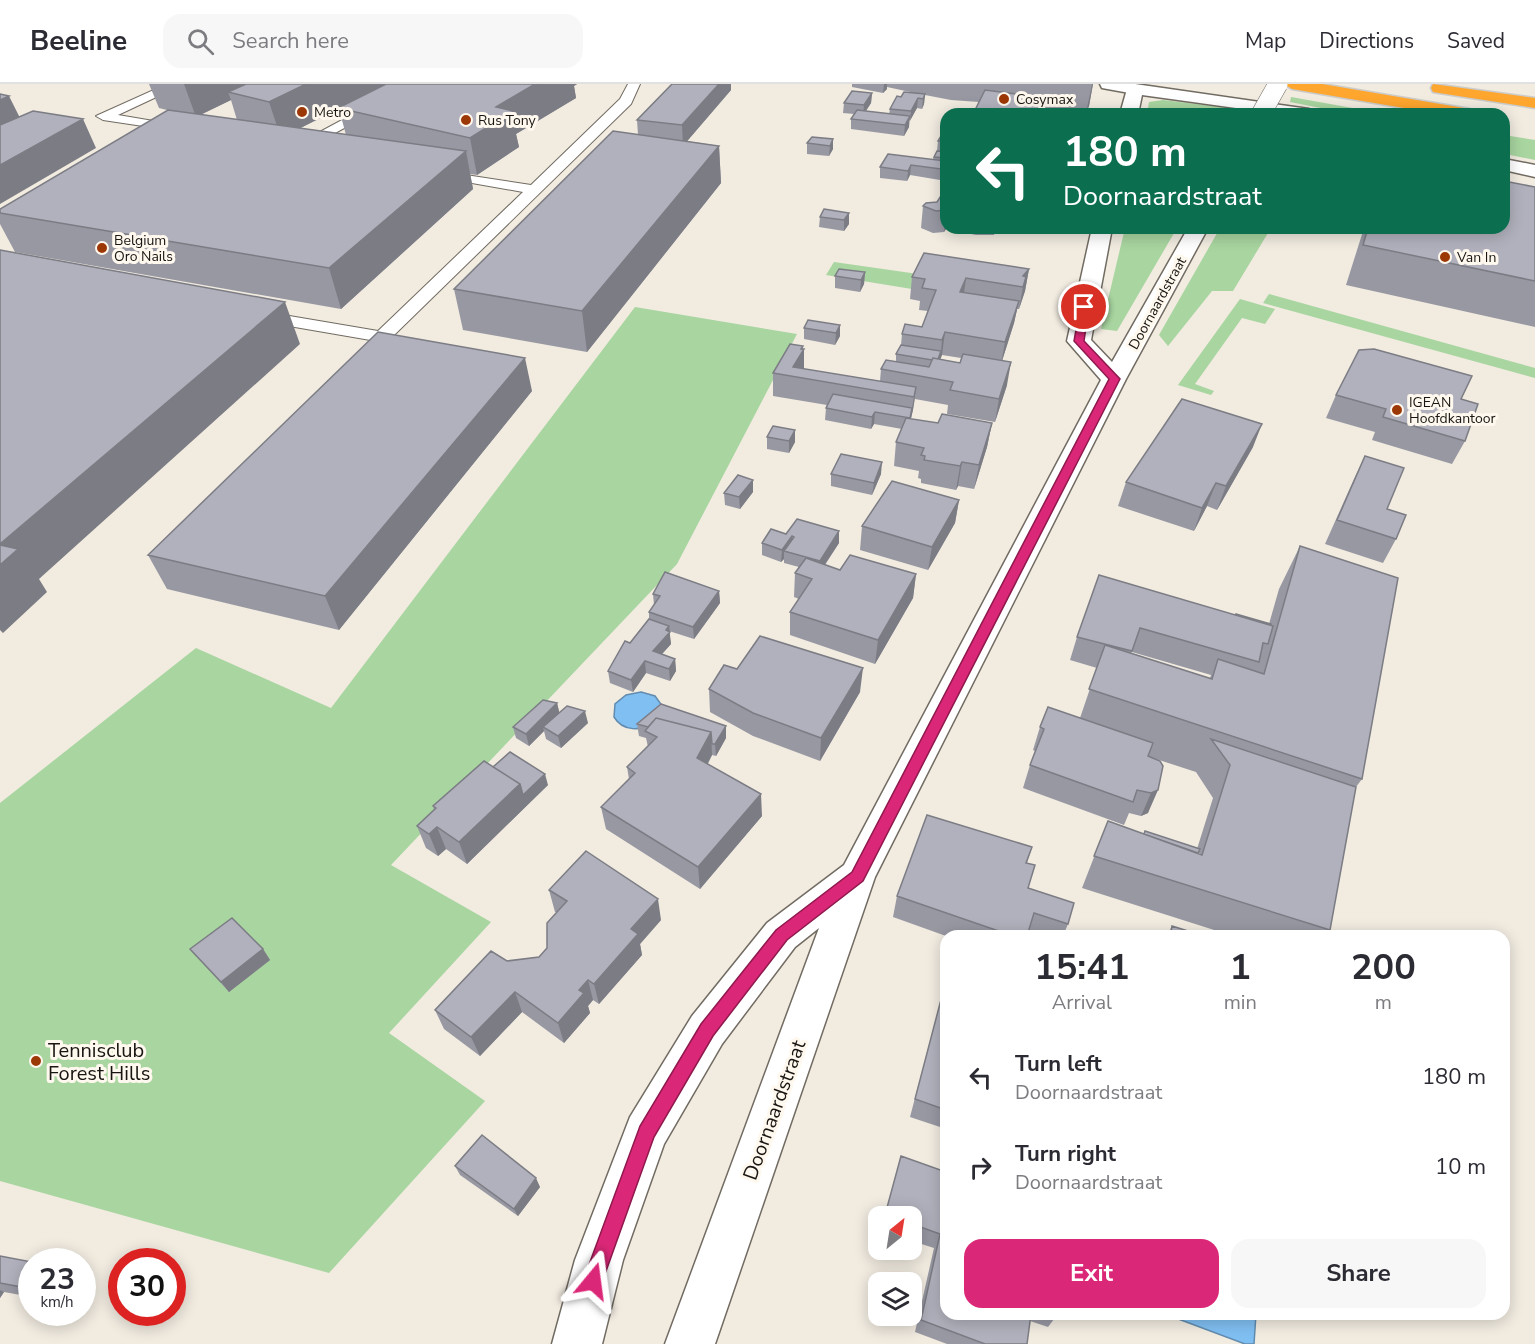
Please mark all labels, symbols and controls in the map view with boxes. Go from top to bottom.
search box [163,14,583,68]
text: Beeline [30,22,127,60]
icon: search [184,25,217,58]
text: Search here [232,26,349,56]
text: Map [1245,27,1286,55]
text: Directions [1319,27,1414,55]
text: Saved [1447,27,1505,55]
place label: Cosymax [1016,90,1074,109]
marker: Cosymax [997,92,1011,106]
place label: Metro [314,103,351,122]
marker: Metro [295,105,309,119]
place label: Rus Tony [478,111,537,130]
marker: Rus Tony [459,113,473,127]
text: 180 m [1063,124,1187,181]
icon: left [964,132,1042,210]
text: Doornaardstraat [1063,178,1262,215]
place label: Belgium Oro Nails [114,231,173,266]
marker: Belgium Oro Nails [95,241,109,255]
place label: Van In [1456,248,1496,267]
marker: Van In [1438,250,1452,264]
street label: Doornaardstraat [1124,253,1191,353]
pin [1058,281,1109,332]
icon: arrive [1067,290,1100,323]
place label: IGEAN Hoofdkantoor [1409,393,1496,428]
marker: IGEAN Hoofdkantoor [1390,403,1404,417]
text: 15:41 [1034,943,1130,992]
text: 1 [1229,943,1251,992]
text: 200 [1351,943,1416,992]
text: Arrival [1052,989,1112,1016]
text: min [1224,989,1257,1016]
text: m [1375,989,1392,1016]
street label: Doornaardstraat [737,1035,813,1184]
place label: Tennisclub Forest Hills [48,1037,150,1087]
text: Turn left [1015,1049,1102,1079]
marker: Tennisclub Forest Hills [29,1054,43,1068]
icon: left [964,1061,997,1094]
text: 180 m [1422,1062,1486,1092]
text: Doornaardstraat [1015,1079,1162,1106]
text: Turn right [1015,1139,1116,1169]
icon: right [964,1151,997,1184]
text: 10 m [1435,1152,1486,1182]
text: Doornaardstraat [1015,1169,1162,1196]
north arrow [868,1206,922,1260]
map controls [868,1206,922,1326]
button: Exit [964,1239,1219,1308]
button: Share [1231,1239,1486,1308]
speed limit sign: 30 [108,1248,186,1326]
position arrow [561,1249,625,1313]
text: 23 [39,1259,75,1300]
button: layers [868,1272,922,1326]
text: km/h [40,1292,74,1312]

